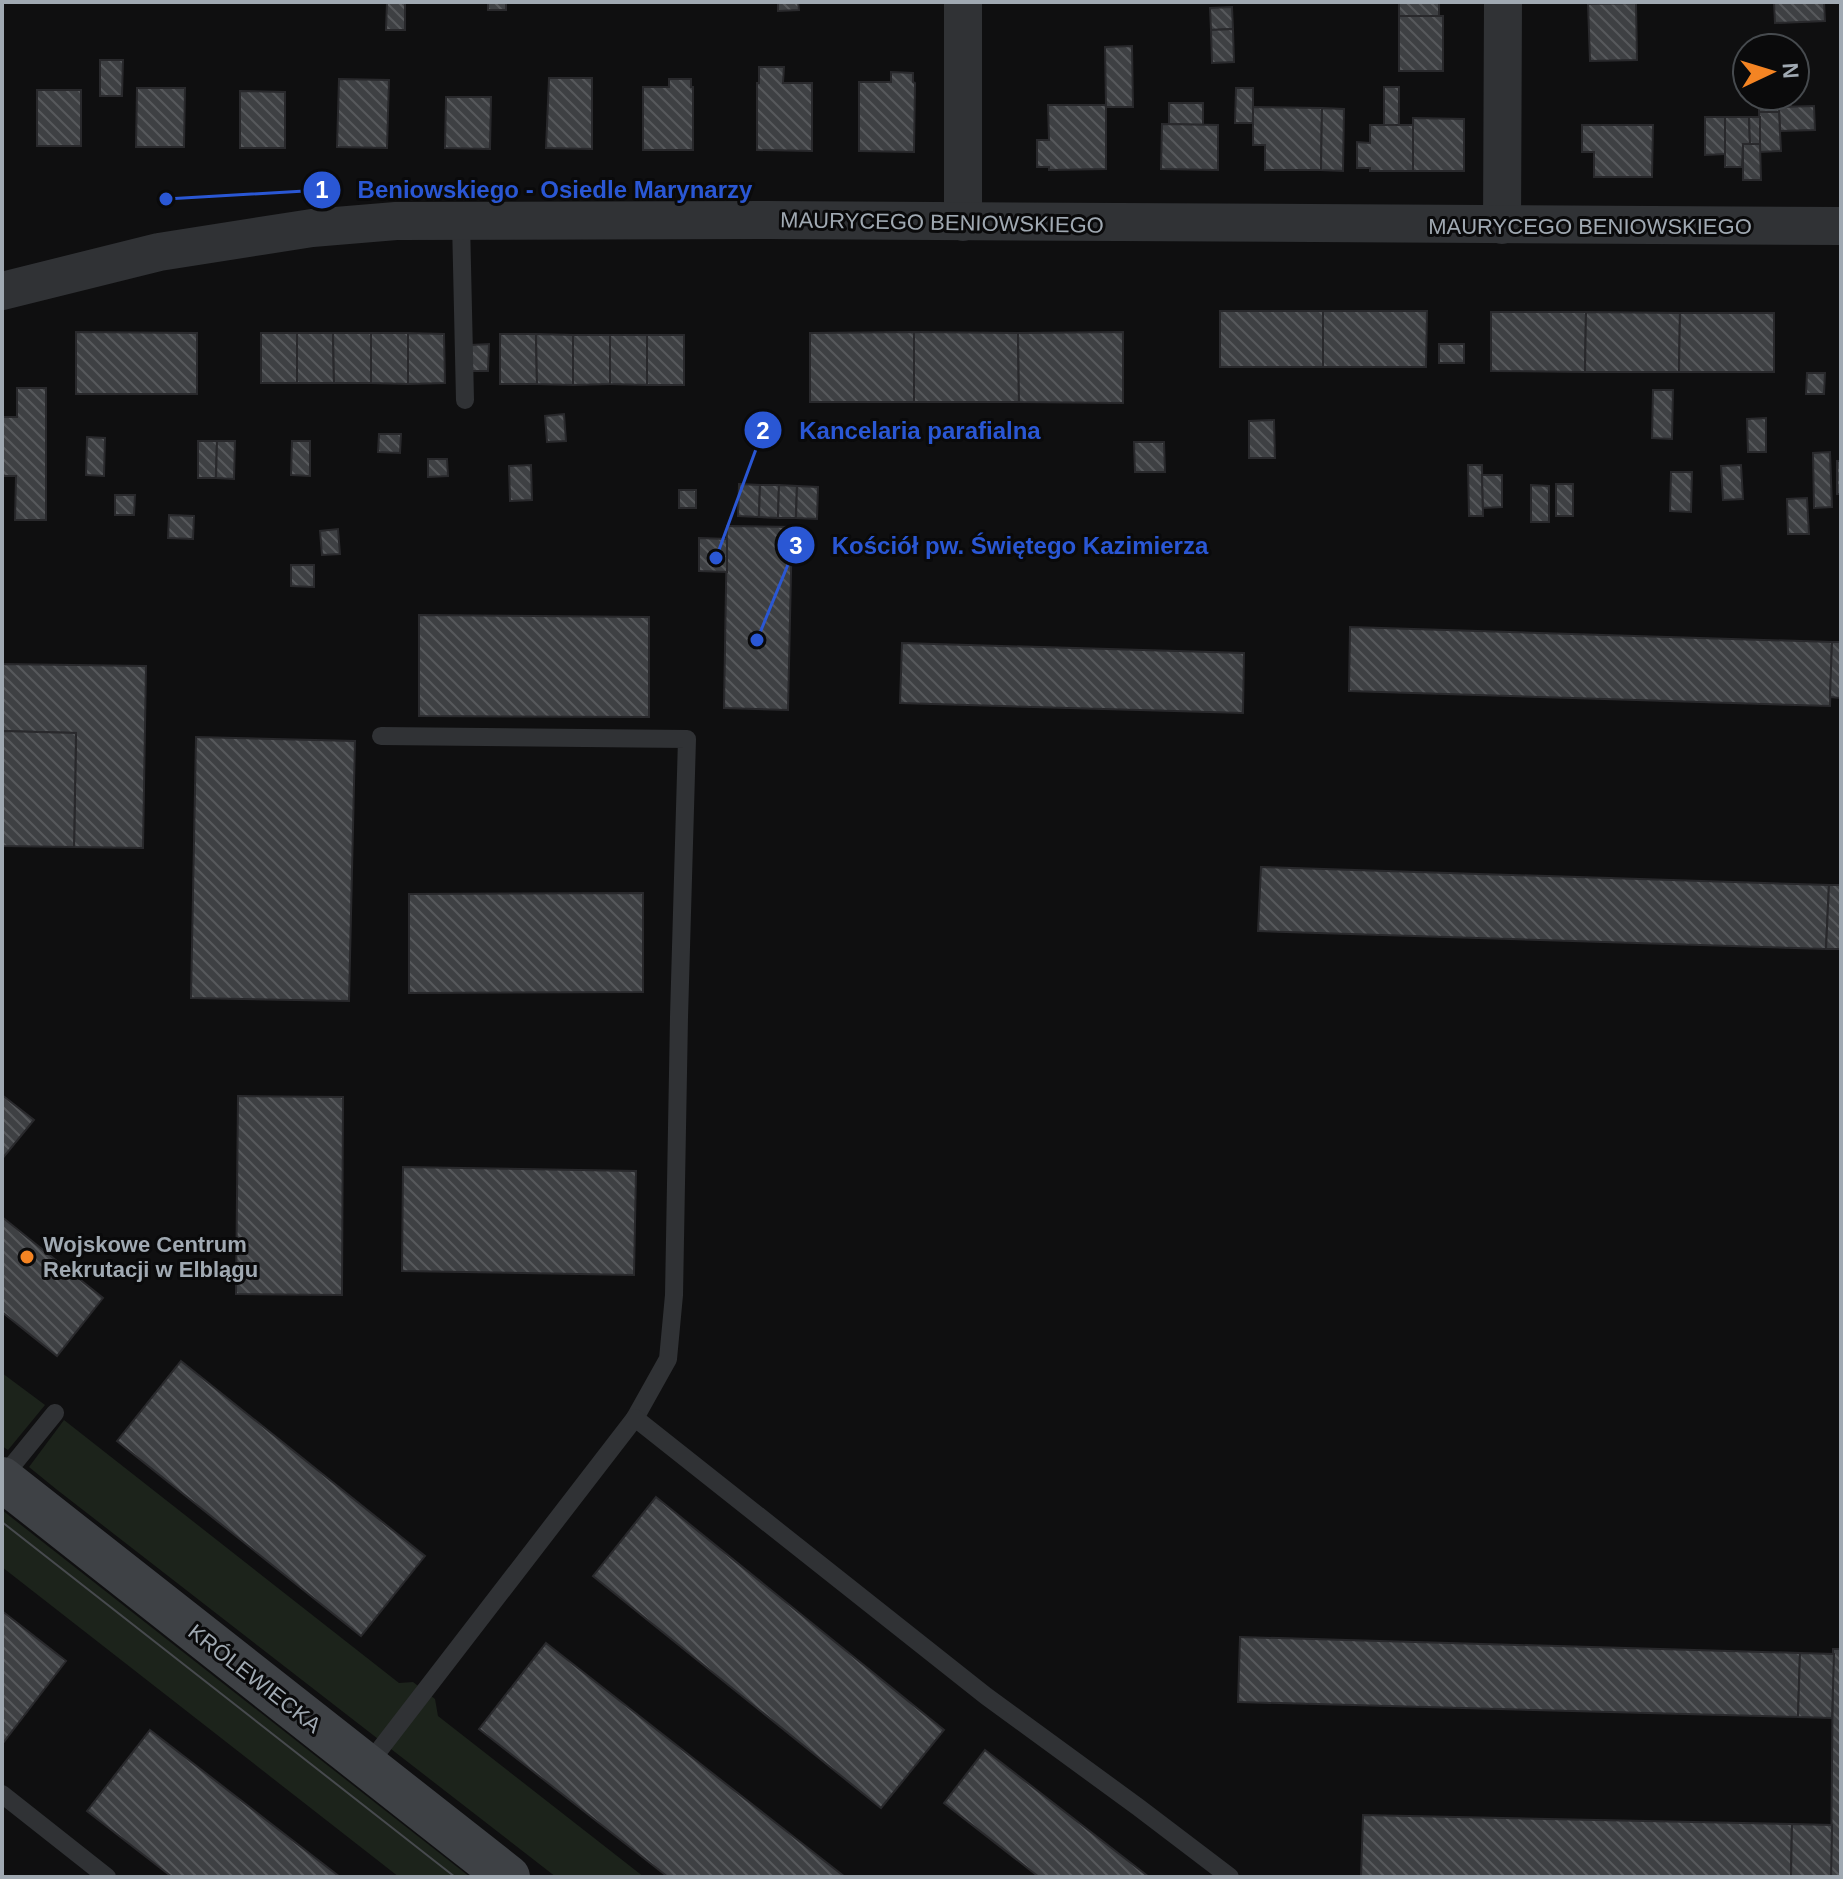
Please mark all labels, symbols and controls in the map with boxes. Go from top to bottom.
north arrow [1731,32,1811,112]
text: N [1777,62,1803,79]
callout: Beniowskiego - Osiedle Marynarzy [302,166,769,214]
text: 1 [315,176,329,203]
text: Beniowskiego - Osiedle Marynarzy [358,176,753,203]
street label: MAURYCEGO BENIOWSKIEGO [780,207,1104,238]
street label: MAURYCEGO BENIOWSKIEGO [1428,214,1752,239]
callout: Kancelaria parafialna [743,406,1056,454]
text: 2 [756,417,770,444]
text: Kancelaria parafialna [799,417,1041,444]
callout: Kościół pw. Świętego Kazimierza [776,521,1225,569]
text: 3 [789,532,803,559]
text: Kościół pw. Świętego Kazimierza [832,532,1209,559]
place label: Wojskowe Centrum Rekrutacji w Elblągu [43,1232,258,1282]
marker: Wojskowe Centrum Rekrutacji w Elblągu [18,1248,36,1266]
street label: KRÓLEWIECKA [183,1619,326,1738]

